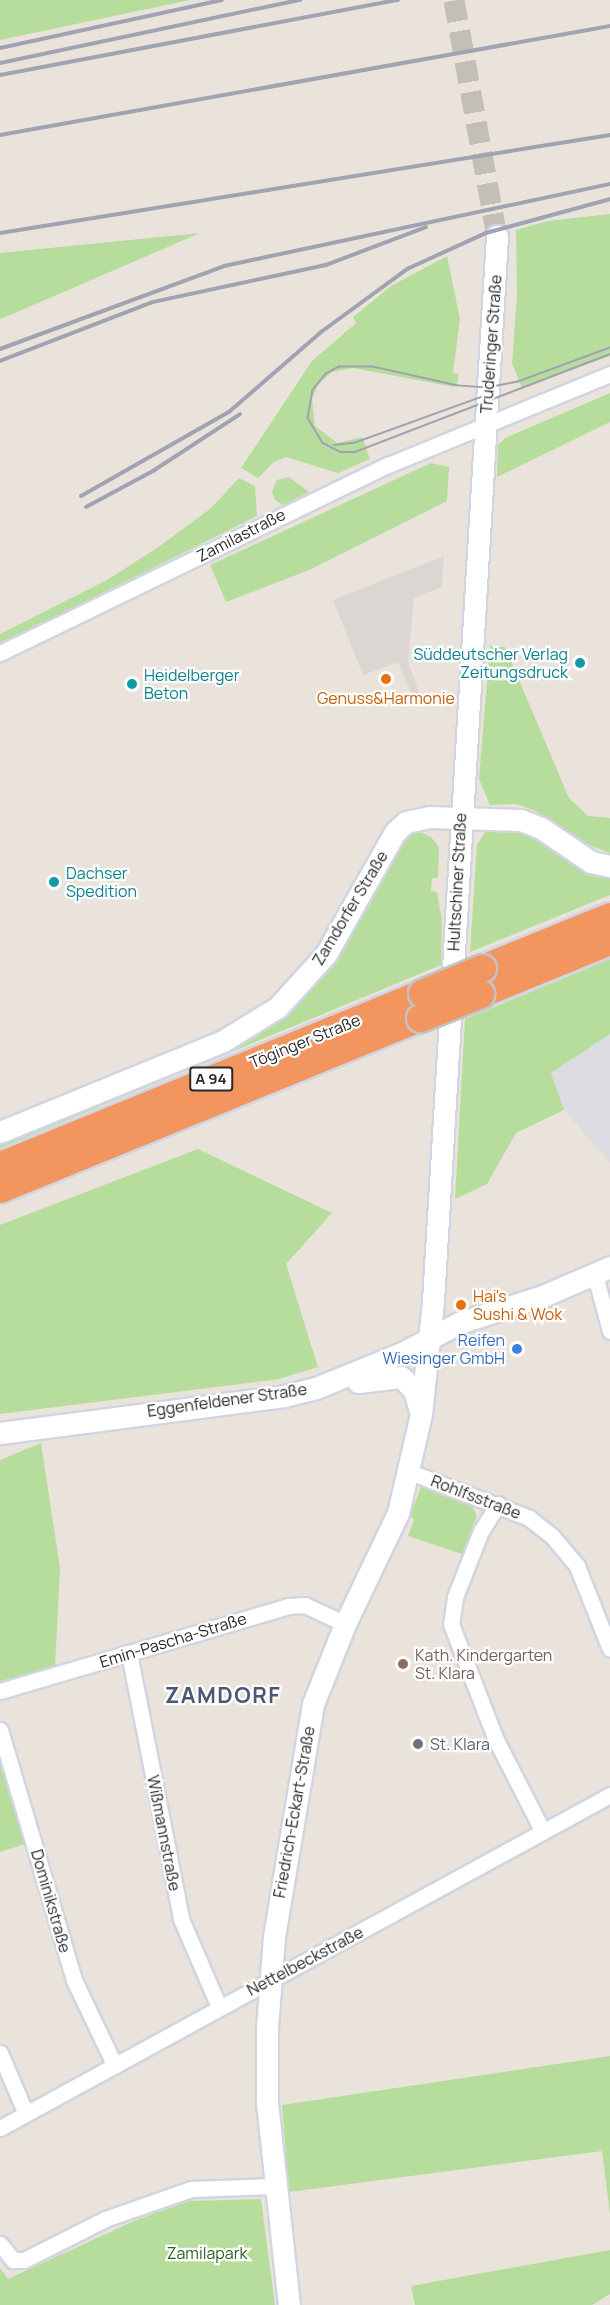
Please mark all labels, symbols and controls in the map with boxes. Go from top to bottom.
street label: Truderinger Straße [477,274,505,414]
street label: Zamilastraße [194,504,288,566]
place label: Süddeutscher Verlag Zeitungsdruck [413,644,568,682]
marker: Süddeutscher Verlag Zeitungsdruck [573,656,587,670]
place label: Heidelberger Beton [144,665,239,703]
marker: Genuss&Harmonie [379,672,393,686]
marker: Heidelberger Beton [125,677,139,691]
place label: Genuss&Harmonie [317,688,455,708]
street label: Hultschiner Straße [444,812,470,952]
street label: Zamdorfer Straße [308,847,392,969]
place label: Dachser Spedition [66,863,137,901]
marker: Dachser Spedition [47,875,61,889]
street label: Töginger Straße [247,1010,363,1072]
road number: A 94 [188,1067,234,1091]
place label: Hai's Sushi & Wok [473,1286,562,1324]
marker: Hai's Sushi & Wok [454,1298,468,1312]
place label: Reifen Wiesinger GmbH [383,1330,505,1368]
marker: Reifen Wiesinger GmbH [510,1342,524,1356]
street label: Eggenfeldener Straße [146,1379,308,1421]
street label: Rohlfsstraße [428,1471,524,1523]
street label: Emin-Pascha-Straße [97,1608,249,1672]
place label: Kath. Kindergarten St. Klara [415,1645,552,1683]
marker: Kath. Kindergarten St. Klara [396,1657,410,1671]
district label: ZAMDORF [165,1683,281,1709]
street label: Friedrich-Eckart-Straße [269,1725,319,1899]
place label: St. Klara [430,1734,490,1754]
marker: St. Klara [411,1737,425,1751]
street label: Wißmannstraße [143,1773,185,1893]
street label: Dominikstraße [27,1847,75,1955]
street label: Nettelbeckstraße [244,1922,366,2000]
park label: Zamilapark [167,2243,247,2263]

